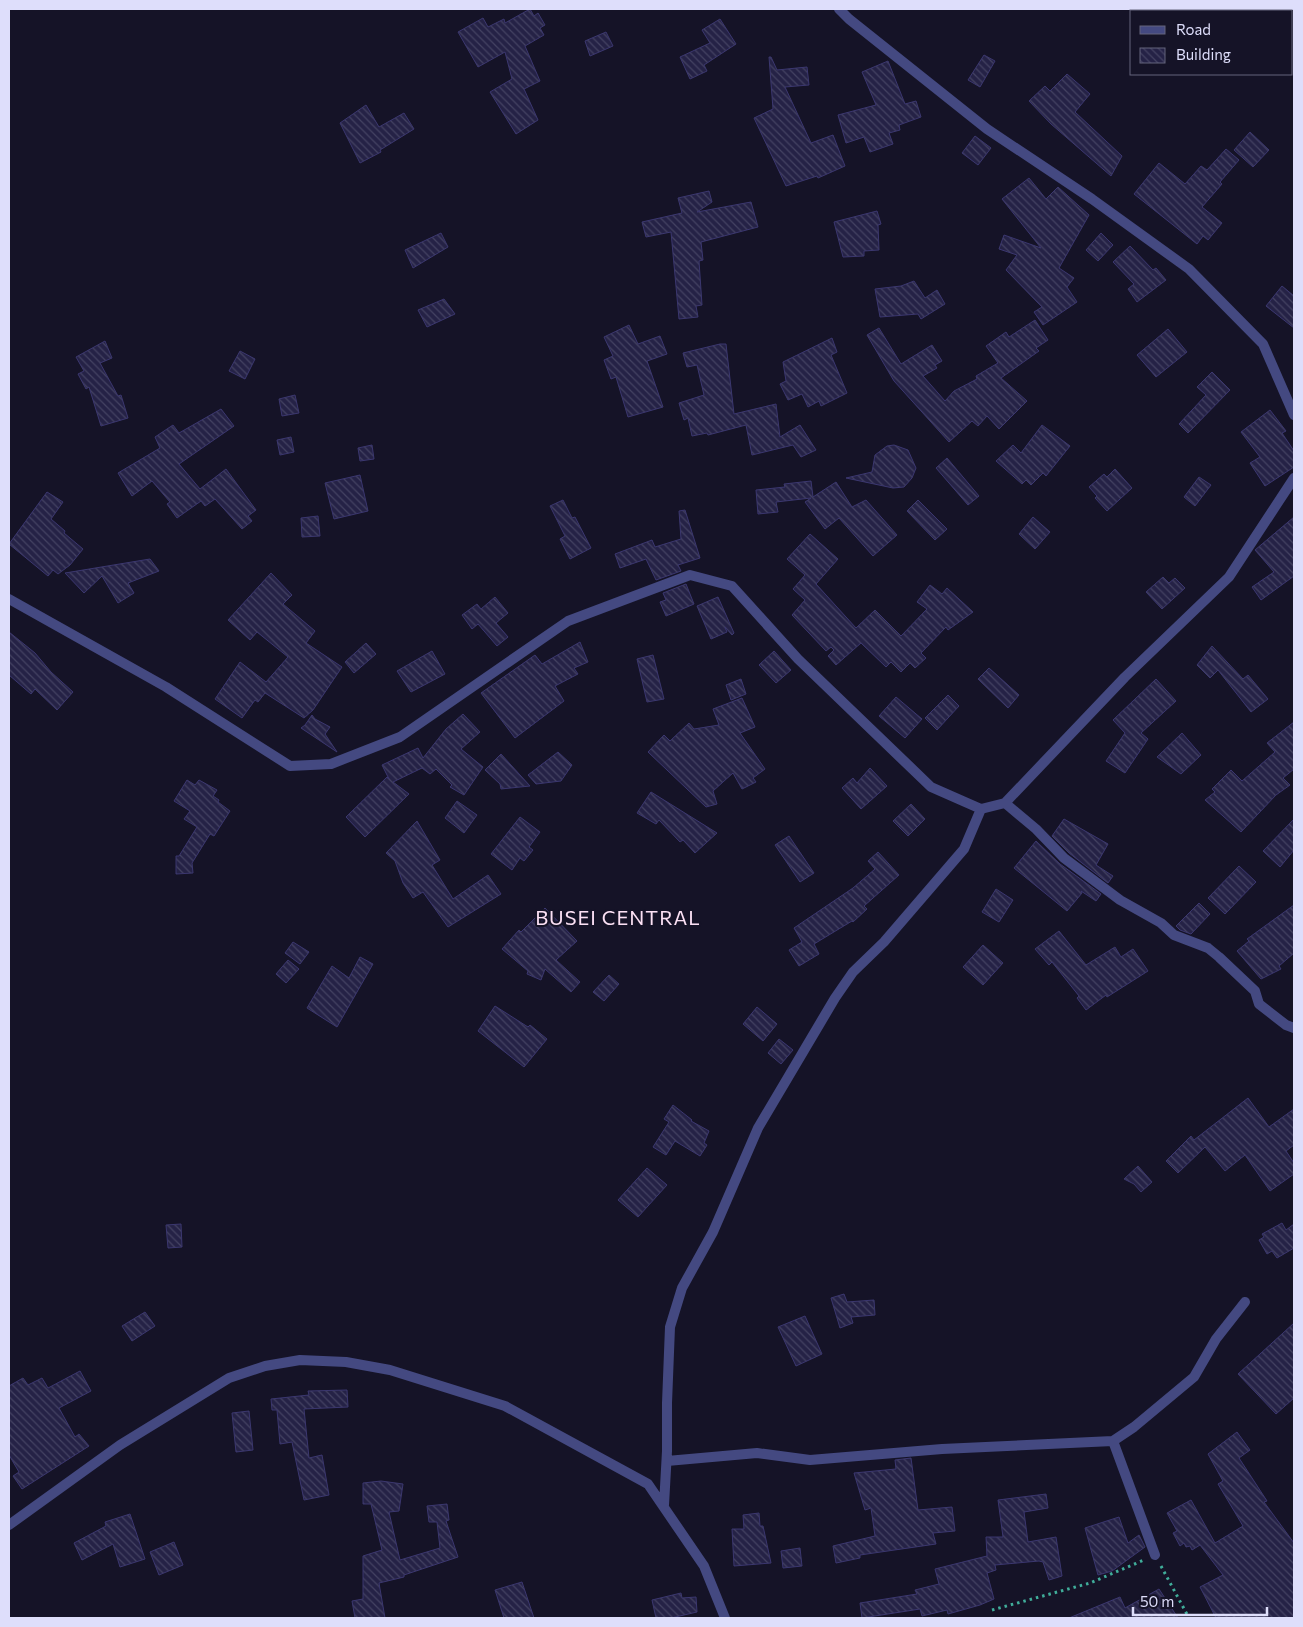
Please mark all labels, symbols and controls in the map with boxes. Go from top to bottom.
legend [1130,10,1293,75]
text: Road [1176,20,1211,38]
text: Building [1176,45,1231,63]
district label: BUSEI CENTRAL [535,905,701,929]
scale bar [1133,1584,1267,1616]
text: 50 m [1140,1592,1174,1610]

